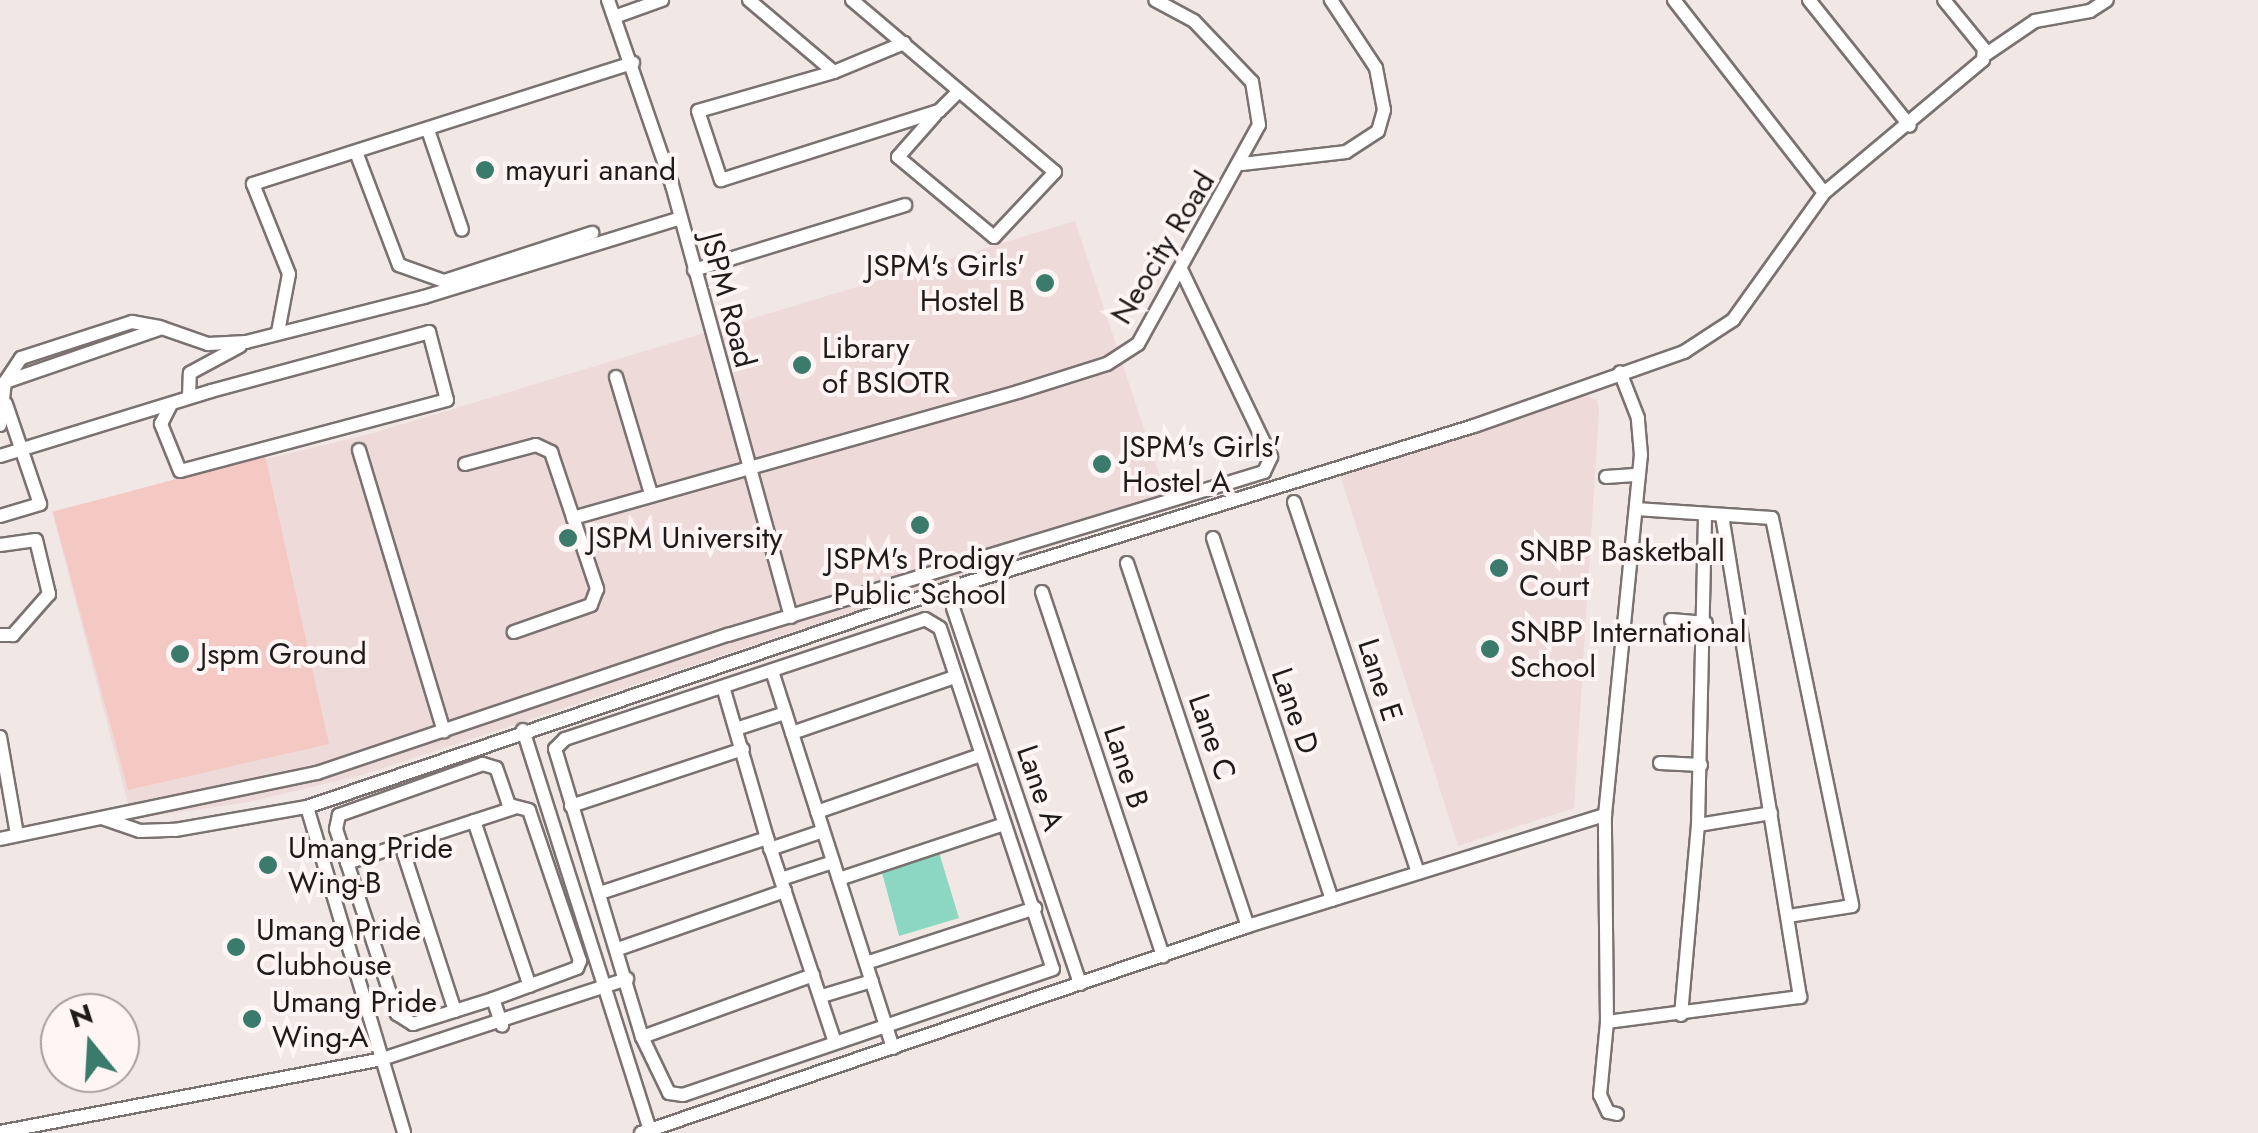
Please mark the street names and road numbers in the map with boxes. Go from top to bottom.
street label: Neocity Road [1103,165,1223,331]
street label: JSPM Road [693,229,763,371]
street label: Lane E [1350,634,1410,726]
street label: Lane D [1264,663,1326,759]
street label: Lane C [1181,689,1243,785]
street label: Lane B [1096,721,1156,813]
street label: Lane A [1009,741,1071,835]

